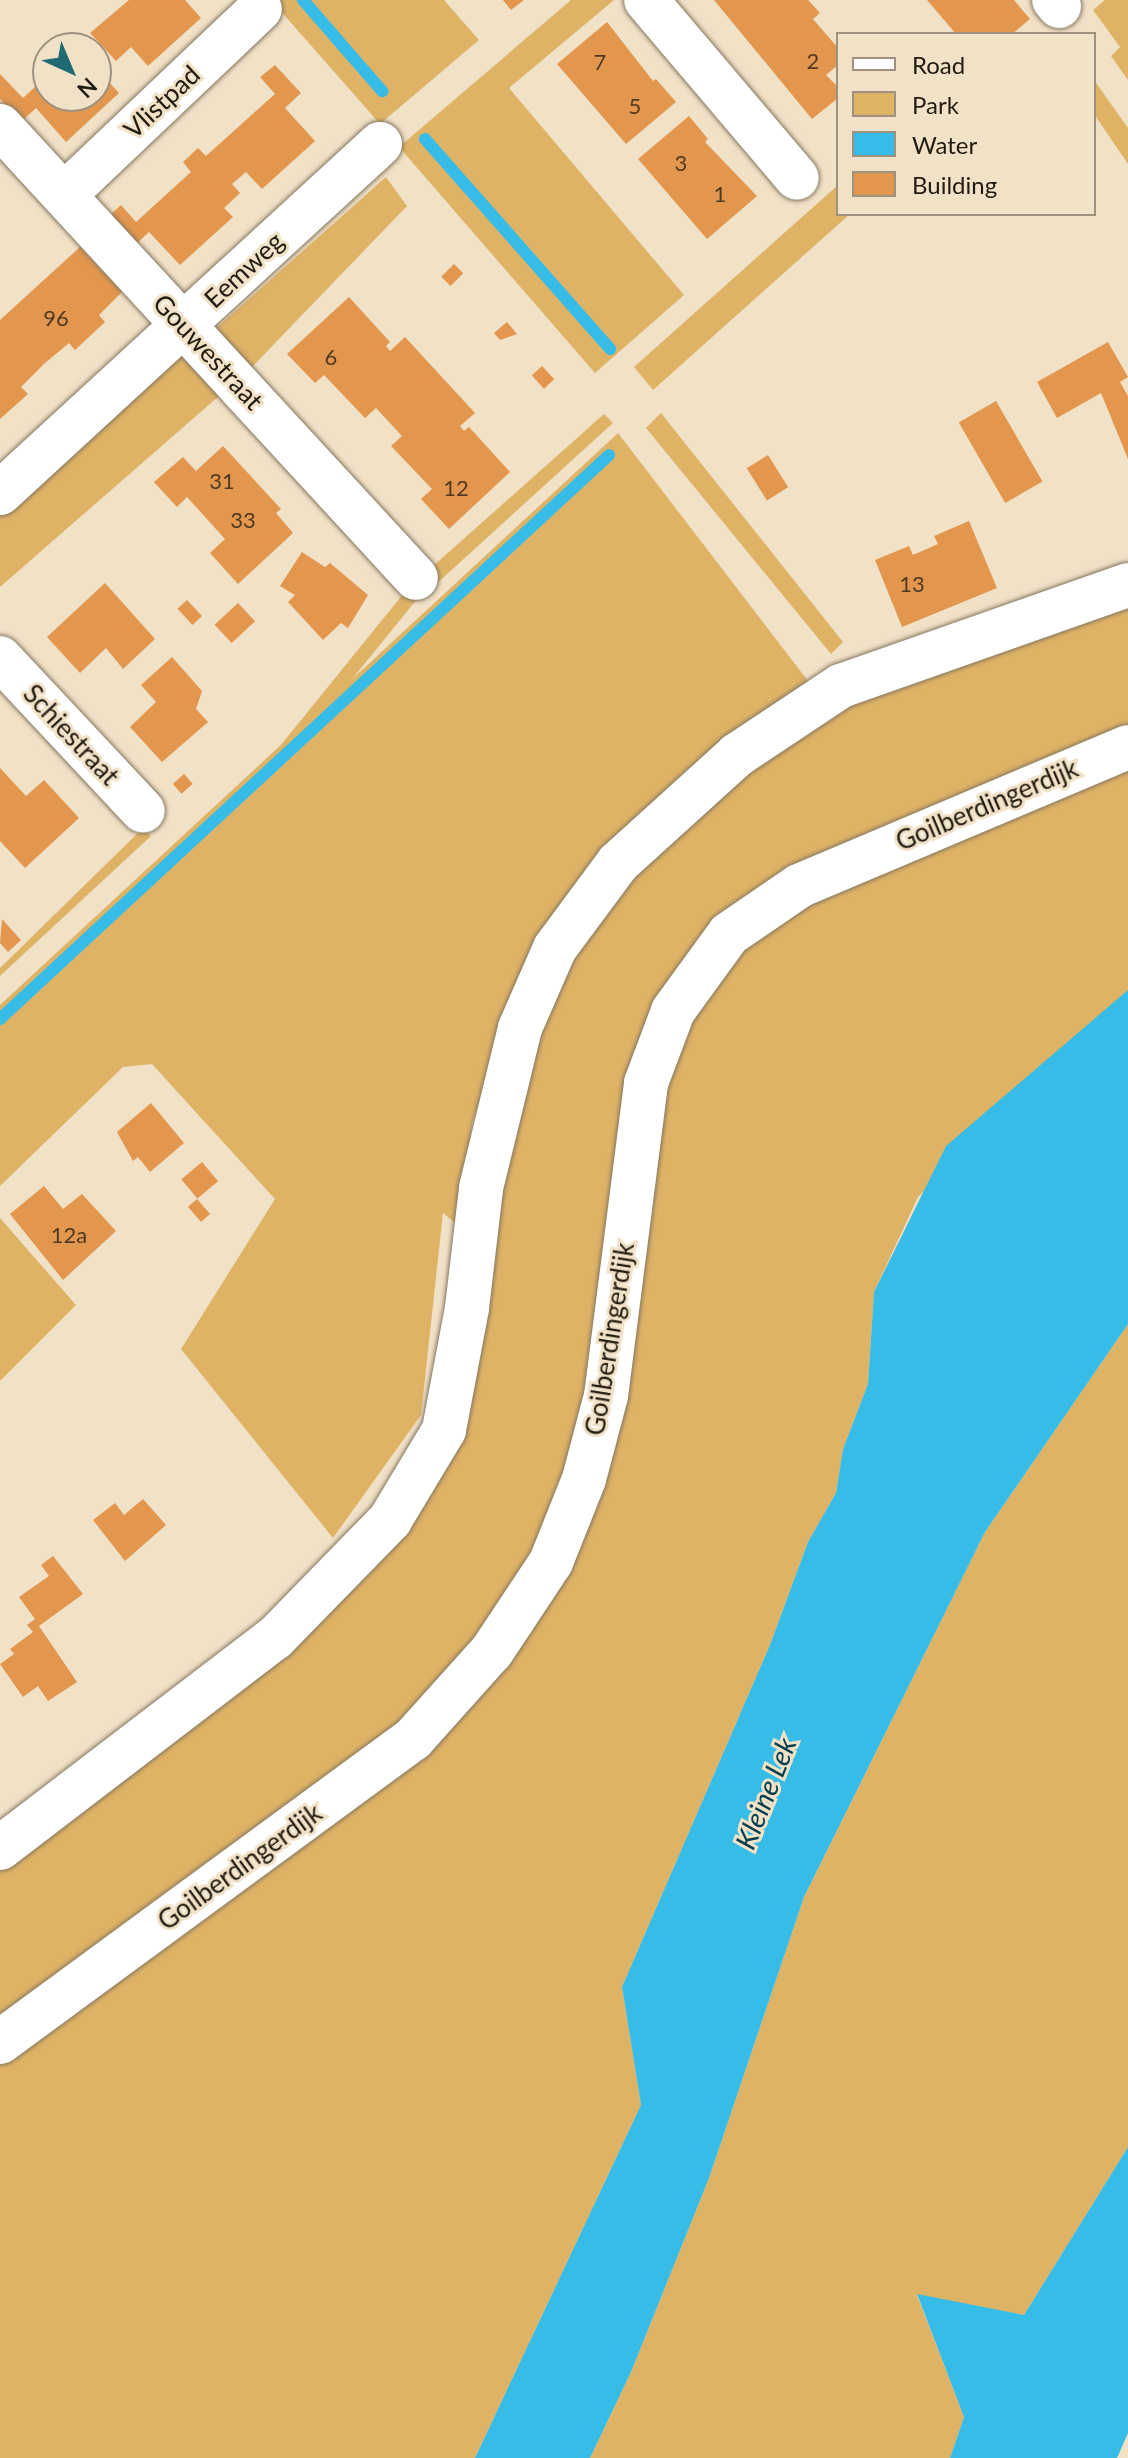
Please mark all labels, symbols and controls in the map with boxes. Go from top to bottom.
north arrow [32,32,112,112]
legend [836,32,1096,216]
house number: 2 [807,48,819,74]
house number: 7 [594,49,606,75]
text: Road [912,50,965,79]
street label: Vlistpad [118,59,206,145]
text: N [72,73,103,104]
text: Park [912,90,959,119]
house number: 5 [629,93,641,119]
text: Water [912,130,977,159]
house number: 3 [675,150,687,176]
text: Building [912,170,997,199]
house number: 1 [714,181,726,207]
street label: Eemweg [198,226,290,314]
street label: Gouwestraat [147,288,269,416]
house number: 96 [43,305,69,331]
house number: 6 [325,344,337,370]
house number: 31 [209,468,235,494]
house number: 12 [443,475,469,501]
house number: 33 [230,507,256,533]
house number: 13 [899,571,925,597]
street label: Schiestraat [17,678,125,792]
street label: Goilberdingerdijk [891,753,1083,857]
house number: 12a [51,1222,87,1248]
street label: Goilberdingerdijk [579,1240,641,1438]
water label: Kleine Lek [727,1732,803,1854]
street label: Goilberdingerdijk [152,1797,328,1937]

